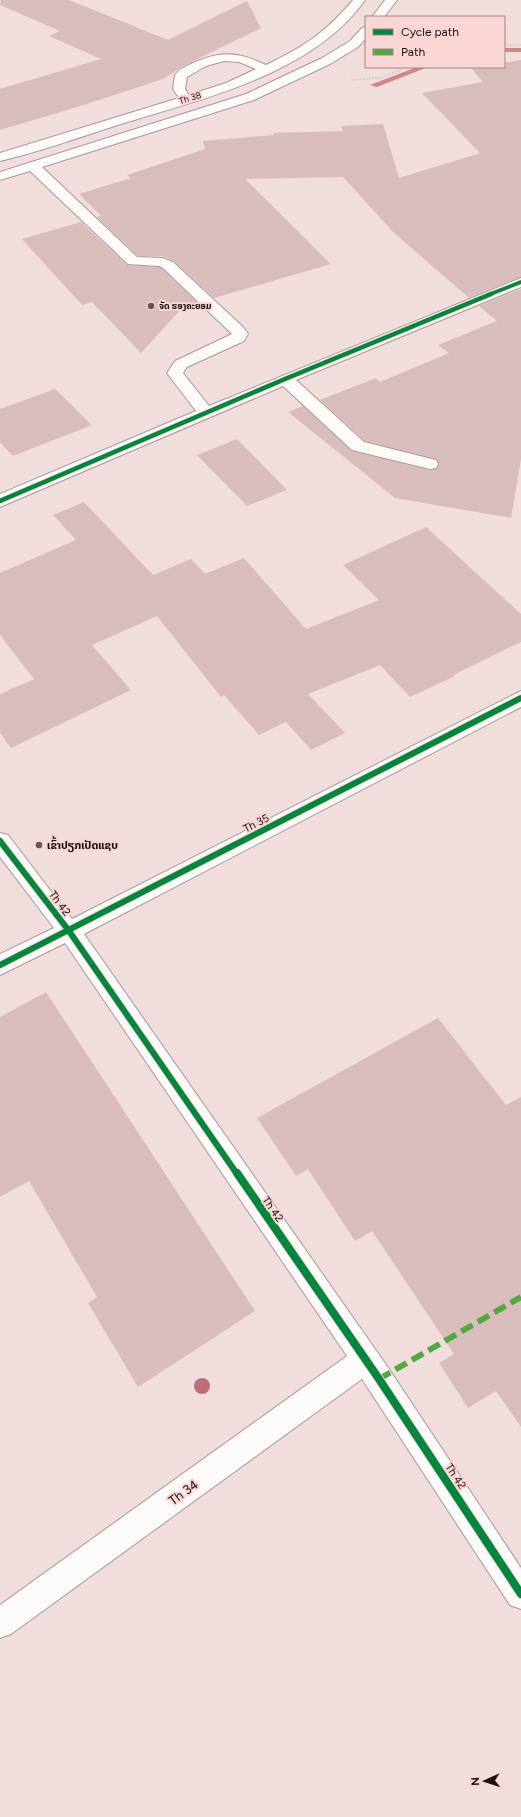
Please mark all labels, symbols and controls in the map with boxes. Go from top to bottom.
legend [365,16,505,68]
text: Cycle path [401,25,459,39]
text: Path [401,45,425,59]
street label: Th 38 [177,89,203,106]
place label: ຈັດ ຮອງຄະຍອມ [159,300,212,311]
marker: ຈັດ ຮອງຄະຍອມ [146,301,156,311]
street label: Th 35 [241,811,271,835]
place label: ເຂົ້າປຽກເປັດແຊບ [47,836,118,853]
marker: ເຂົ້າປຽກເປັດແຊບ [34,840,44,850]
street label: Th 42 [46,888,73,918]
street label: Th 42 [259,1194,286,1224]
street label: Th 42 [443,1461,469,1492]
street label: Th 34 [166,1477,201,1508]
north arrow [465,1761,505,1801]
text: N [469,1777,482,1786]

